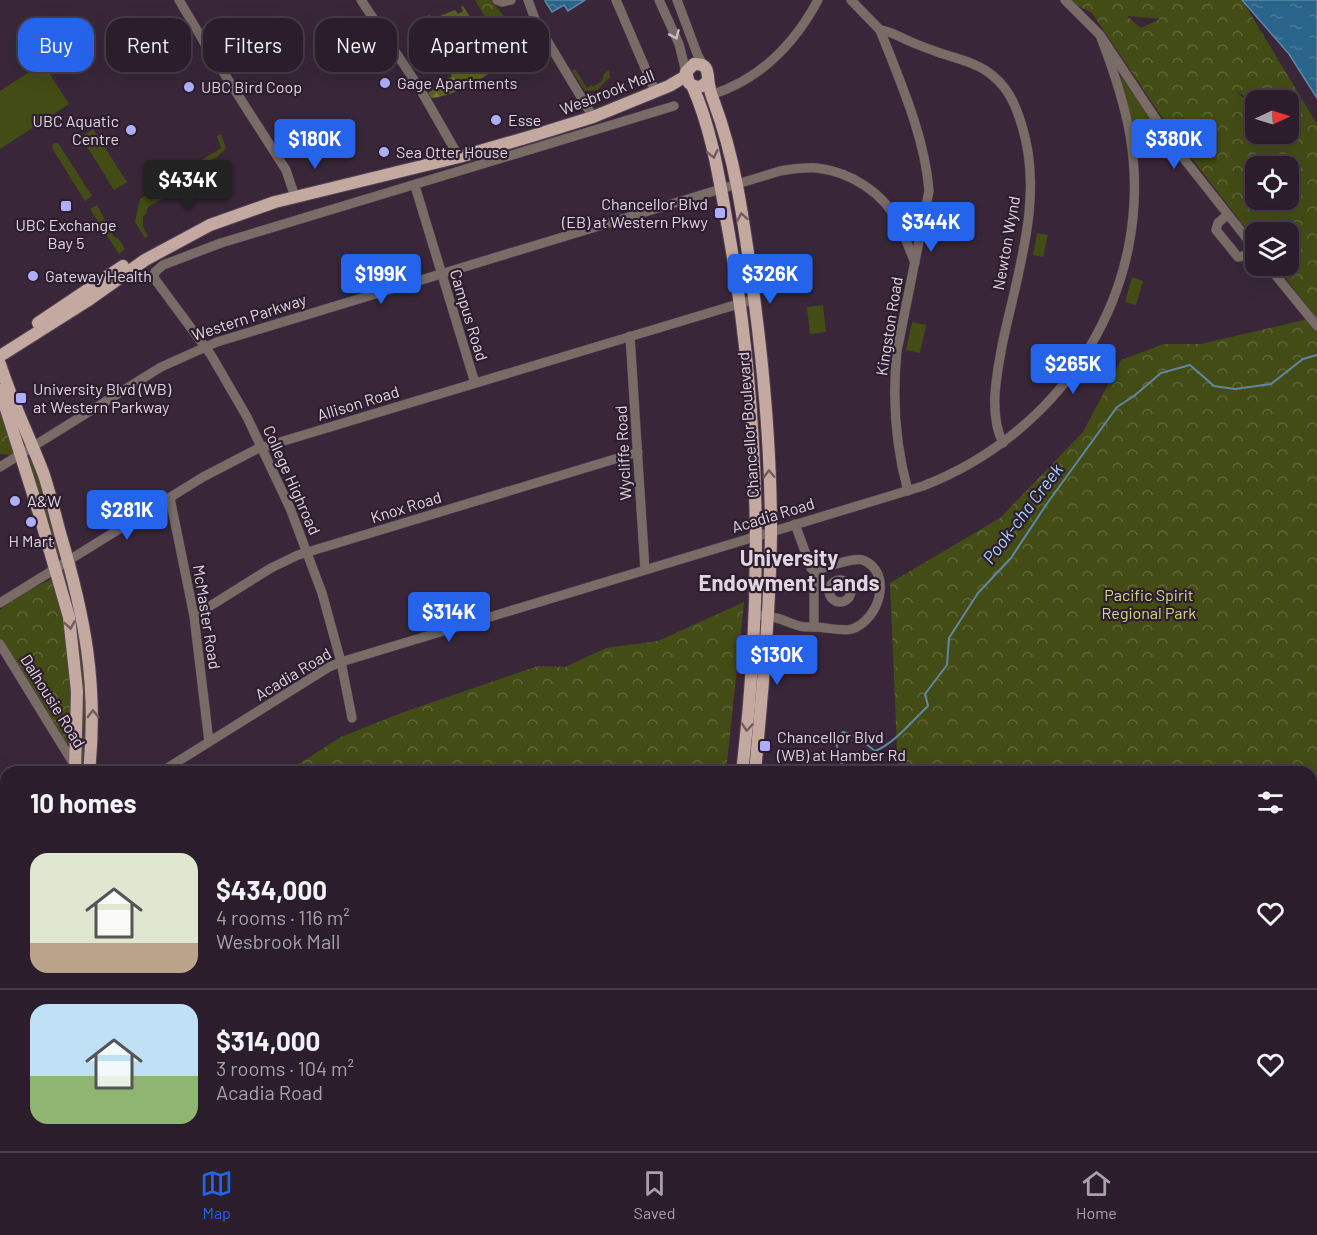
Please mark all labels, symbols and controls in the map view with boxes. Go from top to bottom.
chip: Buy [18,18,94,72]
chip: Rent [106,18,191,72]
chip: Filters [203,18,303,72]
chip: New [315,18,397,72]
chip: Apartment [409,18,549,72]
one-way arrow [667,29,679,40]
street label: Wesbrook Mall [557,65,657,118]
place label: Gage Apartments [397,73,518,92]
marker: Gage Apartments [378,76,392,90]
place label: UBC Bird Coop [201,77,302,96]
marker: UBC Bird Coop [182,80,196,94]
north arrow [1245,90,1299,144]
map controls [1245,90,1299,276]
place label: Esse [508,110,541,129]
place label: UBC Aquatic Centre [33,111,119,148]
marker: Esse [489,113,503,127]
pin: $180K [273,119,357,170]
pin: $380K [1132,119,1216,170]
marker: UBC Aquatic Centre [124,123,138,137]
text: $180K [288,126,342,150]
text: $380K [1146,126,1202,150]
place label: Sea Otter House [396,142,508,161]
marker: Sea Otter House [377,145,391,159]
one-way arrow [706,148,719,158]
button: locate [1245,156,1299,210]
pin: $434K [146,160,230,211]
text: $434K [159,167,217,191]
place label: Chancellor Blvd (EB) at Western Pkwy [561,194,709,231]
street label: Newton Wynd [988,194,1023,292]
marker: UBC Exchange Bay 5 [59,199,73,213]
pin: $344K [889,202,973,253]
marker: Chancellor Blvd (EB) at Western Pkwy [713,206,727,220]
text: $344K [902,209,960,233]
one-way arrow [736,212,749,222]
place label: UBC Exchange Bay 5 [15,215,117,252]
button: layers [1245,222,1299,276]
pin: $199K [339,254,423,305]
pin: $326K [728,254,812,305]
text: $199K [355,261,407,285]
text: $326K [742,261,798,285]
place label: Gateway Health [45,266,152,285]
street label: Campus Road [447,267,492,363]
marker: Gateway Health [26,269,40,283]
street label: Kingston Road [871,275,906,377]
street label: Western Parkway [189,289,309,344]
pin: $265K [1031,344,1115,395]
street label: Chancellor Boulevard [733,351,762,499]
text: $265K [1045,351,1101,375]
place label: University Blvd (WB) at Western Parkway [33,379,172,416]
street label: Allison Road [315,381,401,424]
marker: University Blvd (WB) at Western Parkway [14,391,28,405]
street label: Wycliffe Road [611,405,634,501]
street label: College Highroad [260,422,325,537]
water label: Pook-cha Creek [977,459,1067,568]
one-way arrow [762,469,775,478]
street label: Knox Road [368,487,444,526]
pin: $281K [85,490,169,541]
place label: A&W [27,491,61,510]
street label: Acadia Road [729,493,817,536]
marker: A&W [8,494,22,508]
text: $281K [101,497,153,521]
marker: H Mart [24,515,38,529]
place label: H Mart [8,531,54,550]
district label: University Endowment Lands [699,544,879,595]
street label: McMaster Road [190,563,225,671]
park label: Pacific Spirit Regional Park [1102,585,1196,622]
pin: $314K [407,592,491,643]
text: $314K [422,599,476,623]
one-way arrow [63,620,76,630]
pin: $130K [735,635,819,686]
text: $130K [750,642,804,666]
street label: Acadia Road [251,643,334,704]
street label: Dalhousie Road [17,651,90,751]
one-way arrow [87,710,99,719]
one-way arrow [740,722,753,731]
place label: Chancellor Blvd (WB) at Hamber Rd [776,727,906,764]
marker: Chancellor Blvd (WB) at Hamber Rd [758,739,772,753]
icon: filters [1254,786,1287,819]
text: 10 homes [30,787,137,818]
text: $434,000 [216,874,327,905]
icon: home [78,877,150,949]
icon: heart [1254,897,1287,930]
text: 4 rooms · 116 m² [216,905,350,929]
text: Wesbrook Mall [216,929,340,953]
text: $314,000 [216,1025,320,1056]
icon: home [78,1028,150,1100]
icon: heart [1254,1048,1287,1081]
text: 3 rooms · 104 m² [216,1056,354,1080]
text: Acadia Road [216,1080,323,1104]
tab: Map [200,1167,233,1222]
tab: Saved [634,1167,676,1222]
tab: Home [1076,1167,1117,1222]

